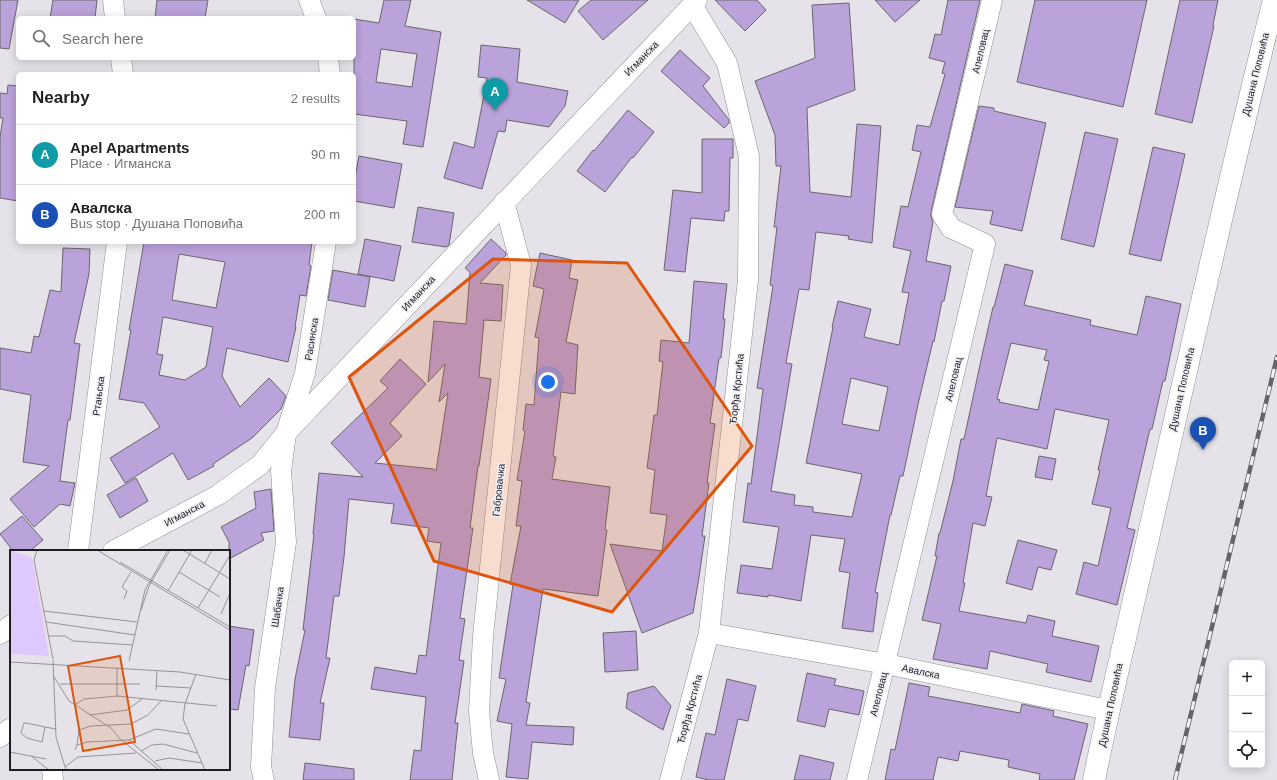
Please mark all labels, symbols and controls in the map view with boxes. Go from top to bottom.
search box [16,16,356,60]
icon: search [30,27,52,49]
street label: Апеловац [970,28,991,74]
text: Search here [62,30,144,47]
street label: Душана Поповића [1240,31,1271,117]
street label: Игманска [622,38,661,78]
pin: A [482,78,508,111]
text: Nearby [32,88,90,107]
text: 2 results [291,91,340,106]
text: Apel Apartments [70,139,189,156]
text: A [40,147,50,162]
text: 90 m [311,147,340,162]
text: Place · Игманска [70,156,171,171]
text: Авалска [70,199,132,216]
text: B [40,207,50,222]
text: 200 m [304,207,340,222]
text: Bus stop · Душана Поповића [70,216,243,231]
street label: Игманска [399,273,438,313]
street label: Расинска [303,316,320,361]
street label: Душана Поповића [1167,346,1197,432]
street label: Ђорђа Крстића [727,353,746,425]
street label: Апеловац [943,356,964,402]
your location [538,372,558,392]
street label: Ртањска [91,375,106,417]
pin: B [1190,417,1216,450]
street label: Габровачка [490,463,507,517]
street label: Игманска [162,498,207,529]
inset map [10,550,230,770]
street label: Шабачка [269,586,286,628]
map controls [1229,660,1265,768]
button: + [1229,660,1265,696]
street label: Авалска [901,662,941,681]
street label: Душана Поповића [1096,662,1125,748]
street label: Апеловац [868,671,889,717]
street label: Ђорђа Крстића [675,673,704,745]
button: − [1229,696,1265,732]
button: locate [1229,732,1265,768]

